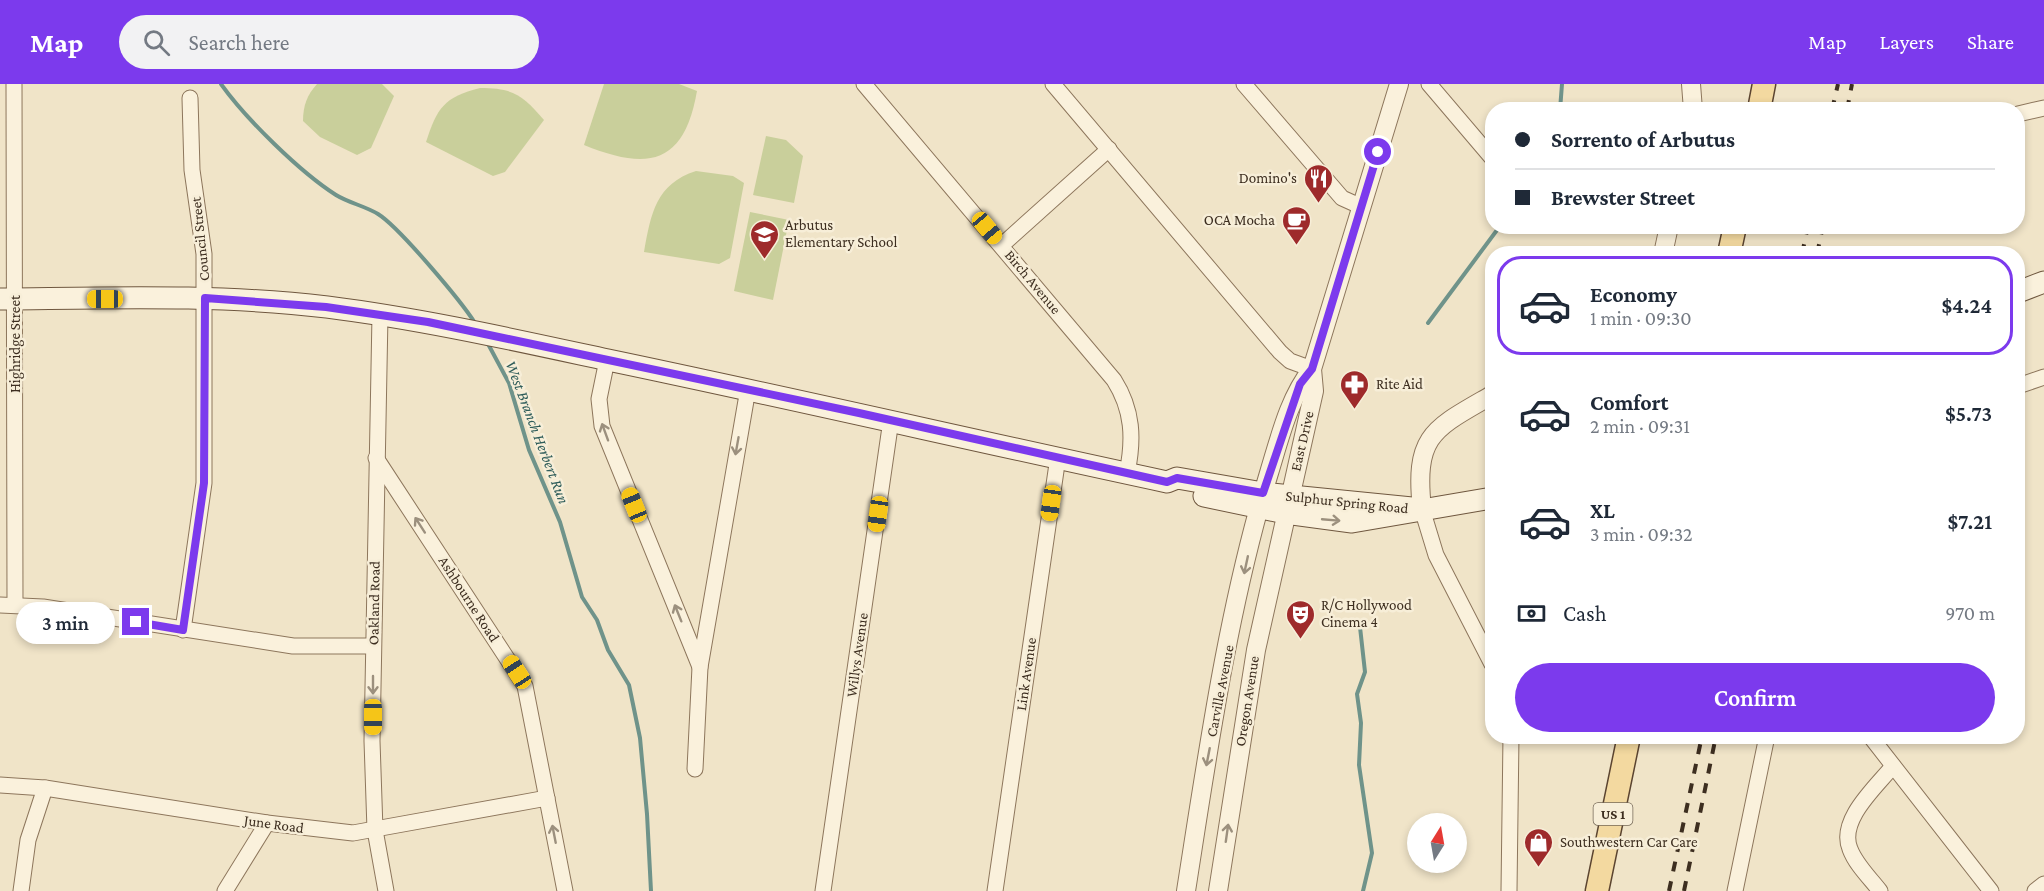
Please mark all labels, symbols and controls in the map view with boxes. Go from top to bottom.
search box [119,15,539,69]
icon: search [140,26,173,59]
text: Map [30,27,83,58]
text: Search here [188,30,289,55]
text: Map [1808,30,1847,54]
text: Layers [1880,30,1934,54]
text: Share [1967,30,2014,54]
text: Sorrento of Arbutus [1551,127,1735,152]
route start [1364,138,1391,165]
restaurant icon: Domino's [1302,162,1334,204]
place label: Domino's [1239,170,1297,186]
text: Brewster Street [1551,185,1695,210]
street label: Council Street [188,195,212,282]
cafe icon: OCA Mocha [1280,204,1312,246]
car [969,208,1005,248]
place label: OCA Mocha [1204,212,1275,228]
place label: Arbutus Elementary School [785,217,897,251]
school or university icon: Arbutus Elementary School [748,218,780,260]
street label: Birch Avenue [1002,247,1065,317]
icon: car [1518,279,1572,333]
text: Economy [1590,282,1677,307]
car [87,290,123,308]
text: $4.24 [1941,293,1992,318]
street label: Highridge Street [7,294,24,393]
text: 1 min · 09:30 [1590,307,1692,329]
water label: West Branch Herbert Run [502,358,573,506]
pharmacy icon: Rite Aid [1339,368,1371,410]
place label: Rite Aid [1376,376,1423,392]
icon: car [1518,387,1572,441]
text: Comfort [1590,390,1668,415]
text: $5.73 [1945,401,1992,426]
street label: East Drive [1287,409,1317,473]
text: 2 min · 09:31 [1590,415,1690,437]
one-way arrow [599,423,610,442]
one-way arrow [731,436,742,456]
car [1040,484,1062,522]
car [619,485,649,525]
street label: Sulphur Spring Road [1285,488,1409,517]
car [867,495,889,533]
icon: car [1518,495,1572,549]
text: XL [1590,498,1615,523]
text: $7.21 [1947,509,1992,534]
one-way arrow [1321,515,1341,526]
one-way arrow [414,517,427,534]
text: 3 min · 09:32 [1590,523,1693,545]
street label: Ashbourne Road [435,553,503,645]
one-way arrow [1240,555,1251,575]
street label: Oakland Road [365,561,383,645]
place label: R/C Hollywood Cinema 4 [1321,597,1412,630]
icon: cash [1515,597,1548,630]
theatre icon: R/C Hollywood Cinema 4 [1284,598,1316,640]
callout: 3 min [16,601,115,643]
text: Cash [1563,601,1607,626]
text: 970 m [1945,602,1995,624]
one-way arrow [672,604,683,623]
route end [122,608,149,635]
street label: Willys Avenue [843,611,872,698]
text: 3 min [42,612,89,634]
street label: Link Avenue [1013,636,1039,712]
street label: Carville Avenue [1203,643,1237,738]
car [500,652,534,692]
street label: Oregon Avenue [1232,654,1263,748]
button: Confirm [1515,663,1995,732]
one-way arrow [367,674,379,694]
car [364,699,382,735]
one-way arrow [1202,746,1213,766]
road number: US 1 [1594,803,1632,825]
street label: June Road [241,812,305,837]
north arrow [1407,813,1467,873]
map controls [1407,813,1467,873]
one-way arrow [548,824,559,844]
one-way arrow [1221,824,1232,843]
shop icon: Southwestern Car Care [1523,826,1555,868]
place label: Southwestern Car Care [1560,834,1698,850]

